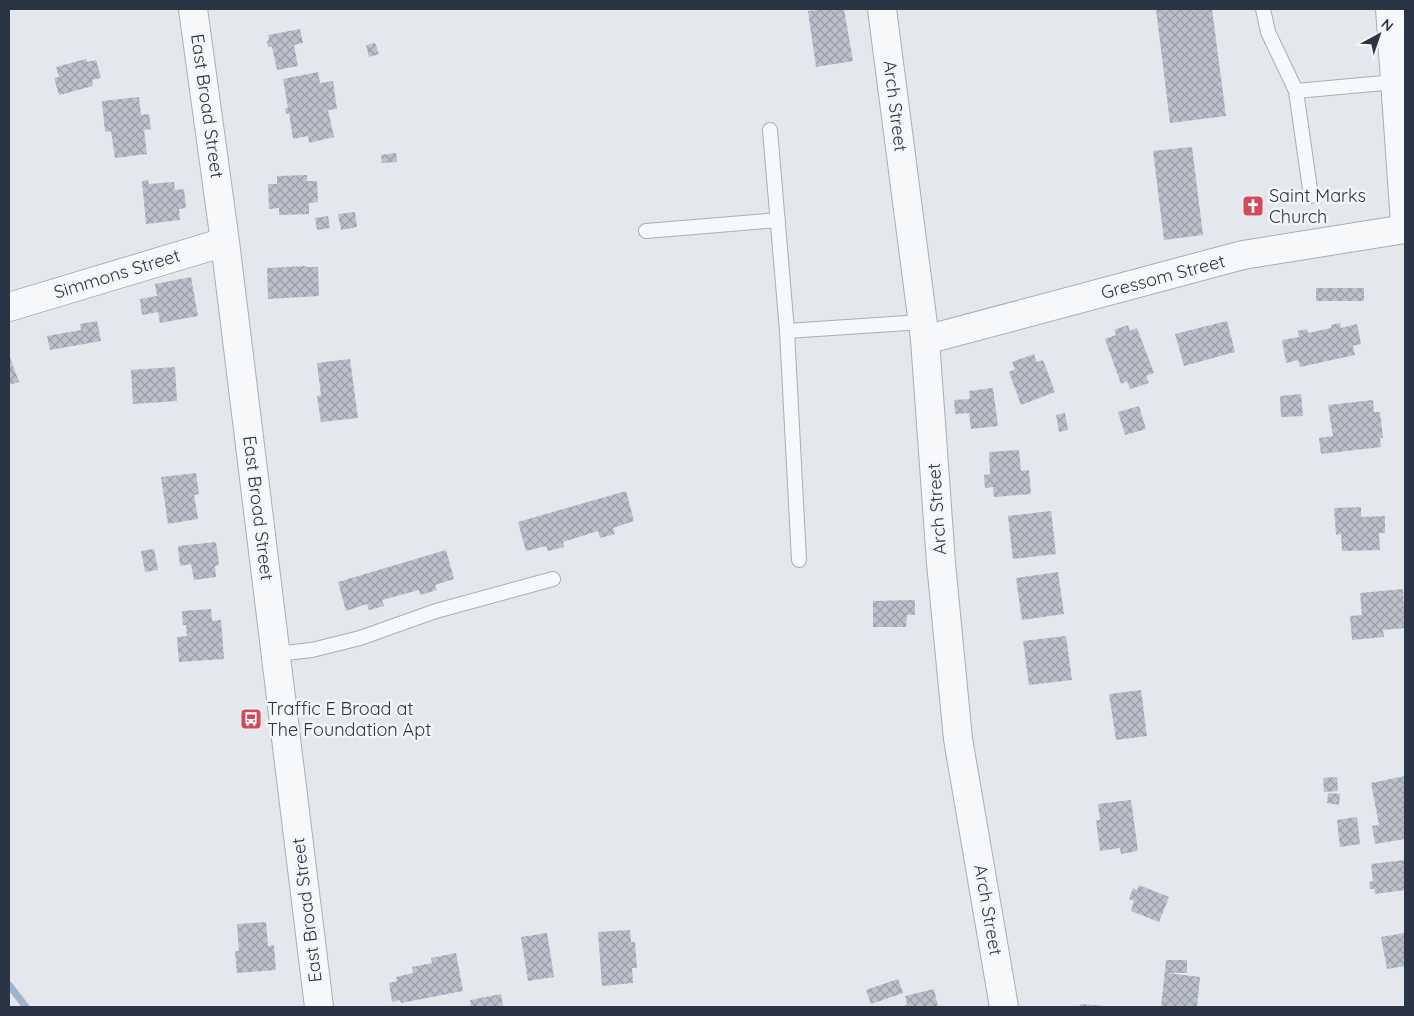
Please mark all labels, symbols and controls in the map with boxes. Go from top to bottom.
north arrow [1354,10,1404,60]
text: N [1378,15,1397,35]
street label: East Broad Street [186,32,229,180]
street label: Arch Street [878,59,913,153]
place label: Saint Marks Church [1269,184,1366,228]
church icon: Saint Marks Church [1241,194,1265,218]
street label: Simmons Street [51,243,183,304]
street label: Gressom Street [1098,249,1227,304]
street label: East Broad Street [238,434,279,582]
street label: Arch Street [922,462,951,556]
place label: Traffic E Broad at The Foundation Apt [267,697,431,741]
bus stop icon: Traffic E Broad at The Foundation Apt [239,707,263,731]
street label: East Broad Street [286,836,327,984]
street label: Arch Street [969,863,1008,957]

